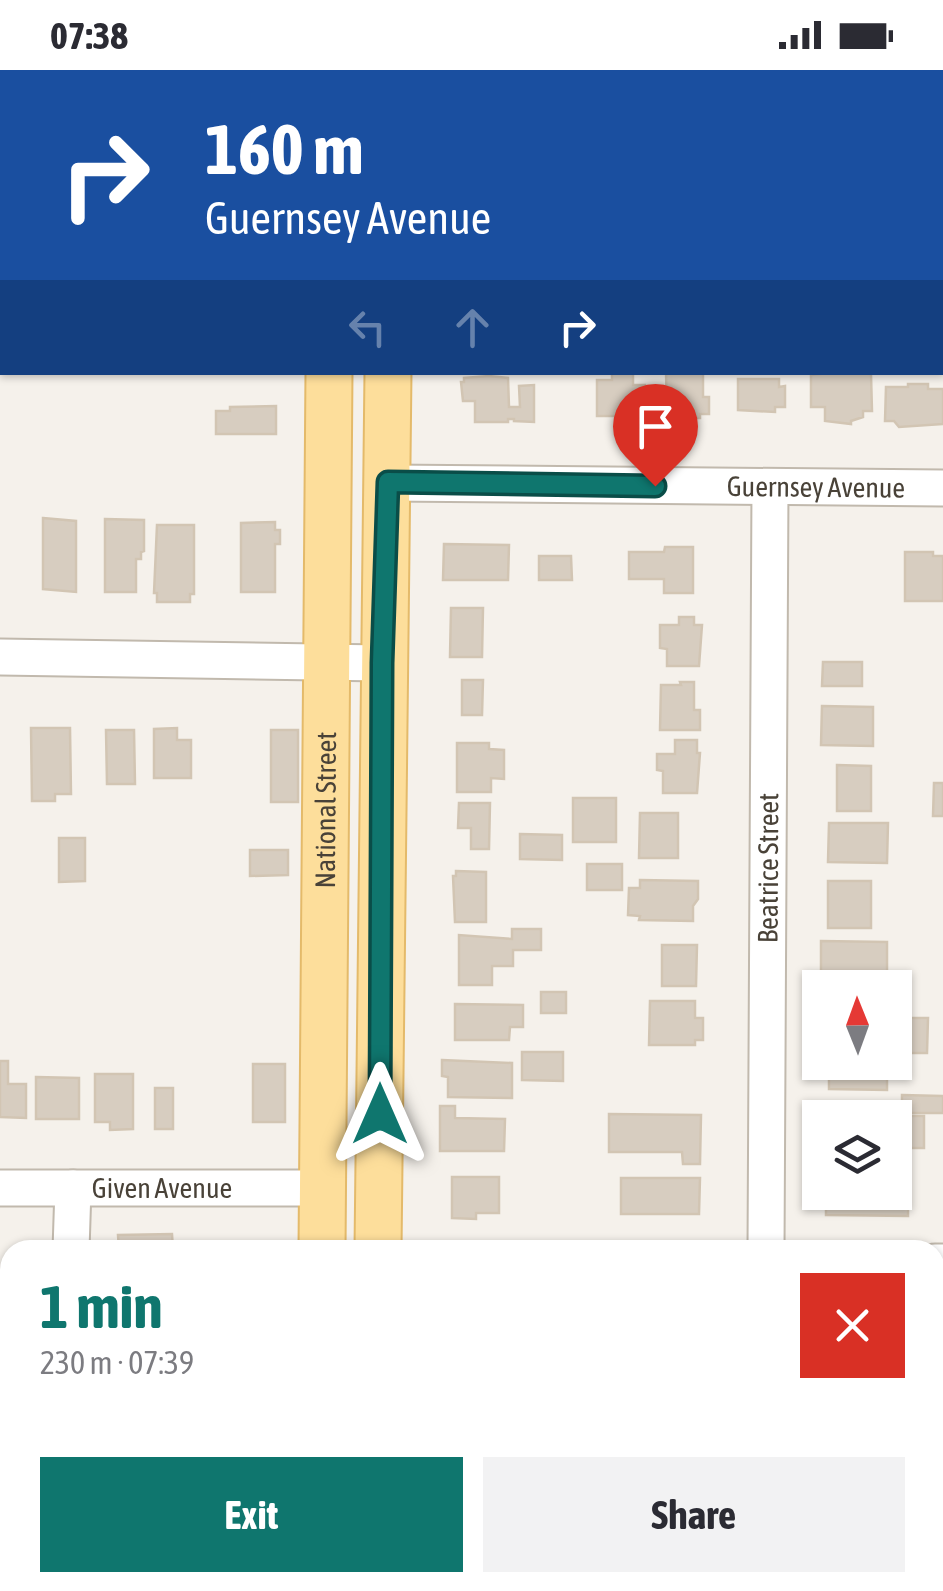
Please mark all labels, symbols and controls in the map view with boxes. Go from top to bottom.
text: 07:38 [50,14,128,57]
text: 160 m [205,109,364,189]
icon: right [40,110,170,240]
text: Guernsey Avenue [205,192,491,244]
icon: left [340,300,395,355]
icon: ahead [445,300,500,355]
icon: right [550,300,605,355]
pin [613,384,698,487]
icon: arrive [628,399,683,454]
street label: Guernsey Avenue [727,470,905,504]
street label: National Street [309,732,342,888]
street label: Beatrice Street [752,793,784,943]
north arrow [802,970,912,1080]
map controls [802,970,912,1210]
position arrow [328,1062,432,1166]
button: layers [802,1100,912,1210]
street label: Given Avenue [92,1172,232,1204]
text: 1 min [40,1272,163,1341]
button: close [800,1273,905,1378]
text: 230 m · 07:39 [40,1344,194,1381]
button: Exit [40,1457,463,1572]
button: Share [483,1457,905,1572]

